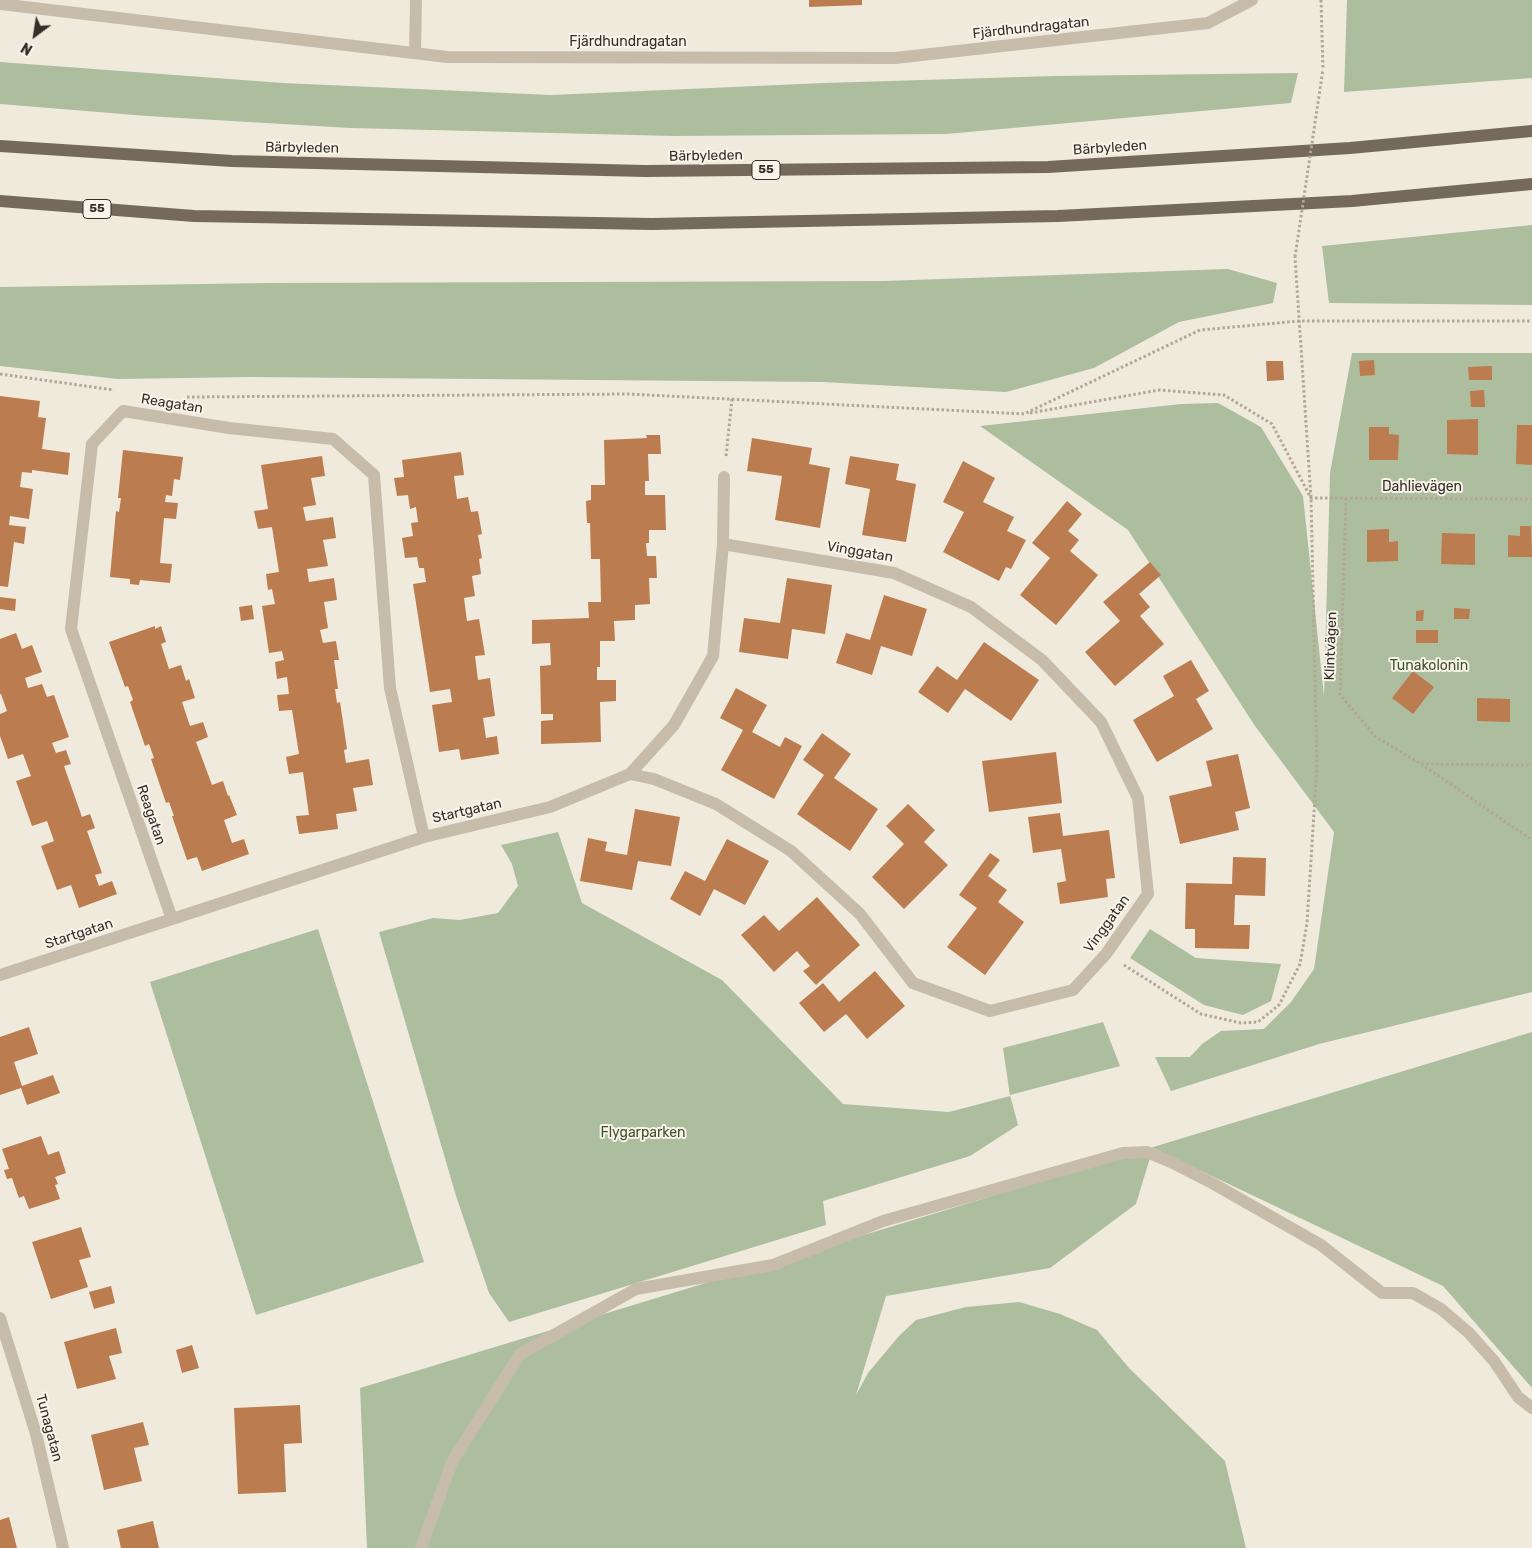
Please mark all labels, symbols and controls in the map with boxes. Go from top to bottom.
north arrow [10,10,60,60]
street label: Fjärdhundragatan [972,14,1090,42]
street label: Fjärdhundragatan [569,34,687,50]
text: N [18,38,36,58]
street label: Bärbyleden [1072,137,1148,159]
street label: Bärbyleden [265,139,339,157]
street label: Bärbyleden [669,147,743,165]
road number: 55 [752,160,780,180]
road number: 55 [83,200,111,218]
street label: Reagatan [140,391,204,417]
street label: Dahlievägen [1382,479,1462,495]
street label: Vinggatan [826,538,894,566]
street label: Klintvägen [1321,611,1341,681]
park label: Tunakolonin [1390,658,1468,674]
street label: Reagatan [133,783,169,847]
street label: Startgatan [431,795,503,827]
street label: Vinggatan [1080,892,1134,956]
street label: Startgatan [43,915,115,953]
park label: Flygarparken [600,1125,686,1141]
street label: Tunagatan [32,1392,66,1464]

